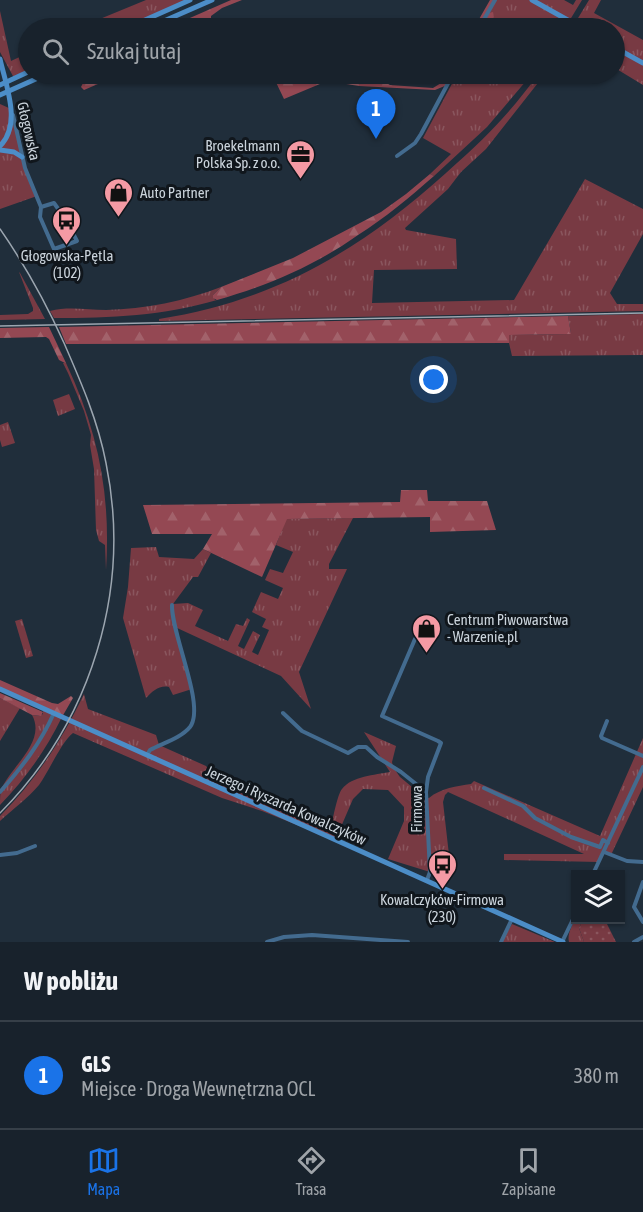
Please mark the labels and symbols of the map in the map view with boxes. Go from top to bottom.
pin: 1 [356,90,395,139]
street label: Głogowska [14,100,44,162]
place label: Broekelmann Polska Sp. z o.o. [196,137,280,171]
office icon: Broekelmann Polska Sp. z o.o. [285,138,317,180]
shop icon: Auto Partner [103,176,135,218]
place label: Auto Partner [140,184,210,201]
bus stop icon: Głogowska-Pętla (102) [51,204,83,246]
place label: Głogowska-Pętla (102) [21,247,113,281]
your location [419,365,448,394]
place label: Centrum Piwowarstwa - Warzenie.pl [447,611,569,645]
shop icon: Centrum Piwowarstwa - Warzenie.pl [410,612,442,654]
street label: Jerzego i Ryszarda Kowalczyków [203,762,369,848]
street label: Firmowa [408,785,425,833]
bus stop icon: Kowalczyków-Firmowa (230) [426,848,458,890]
place label: Kowalczyków-Firmowa (230) [380,891,504,925]

